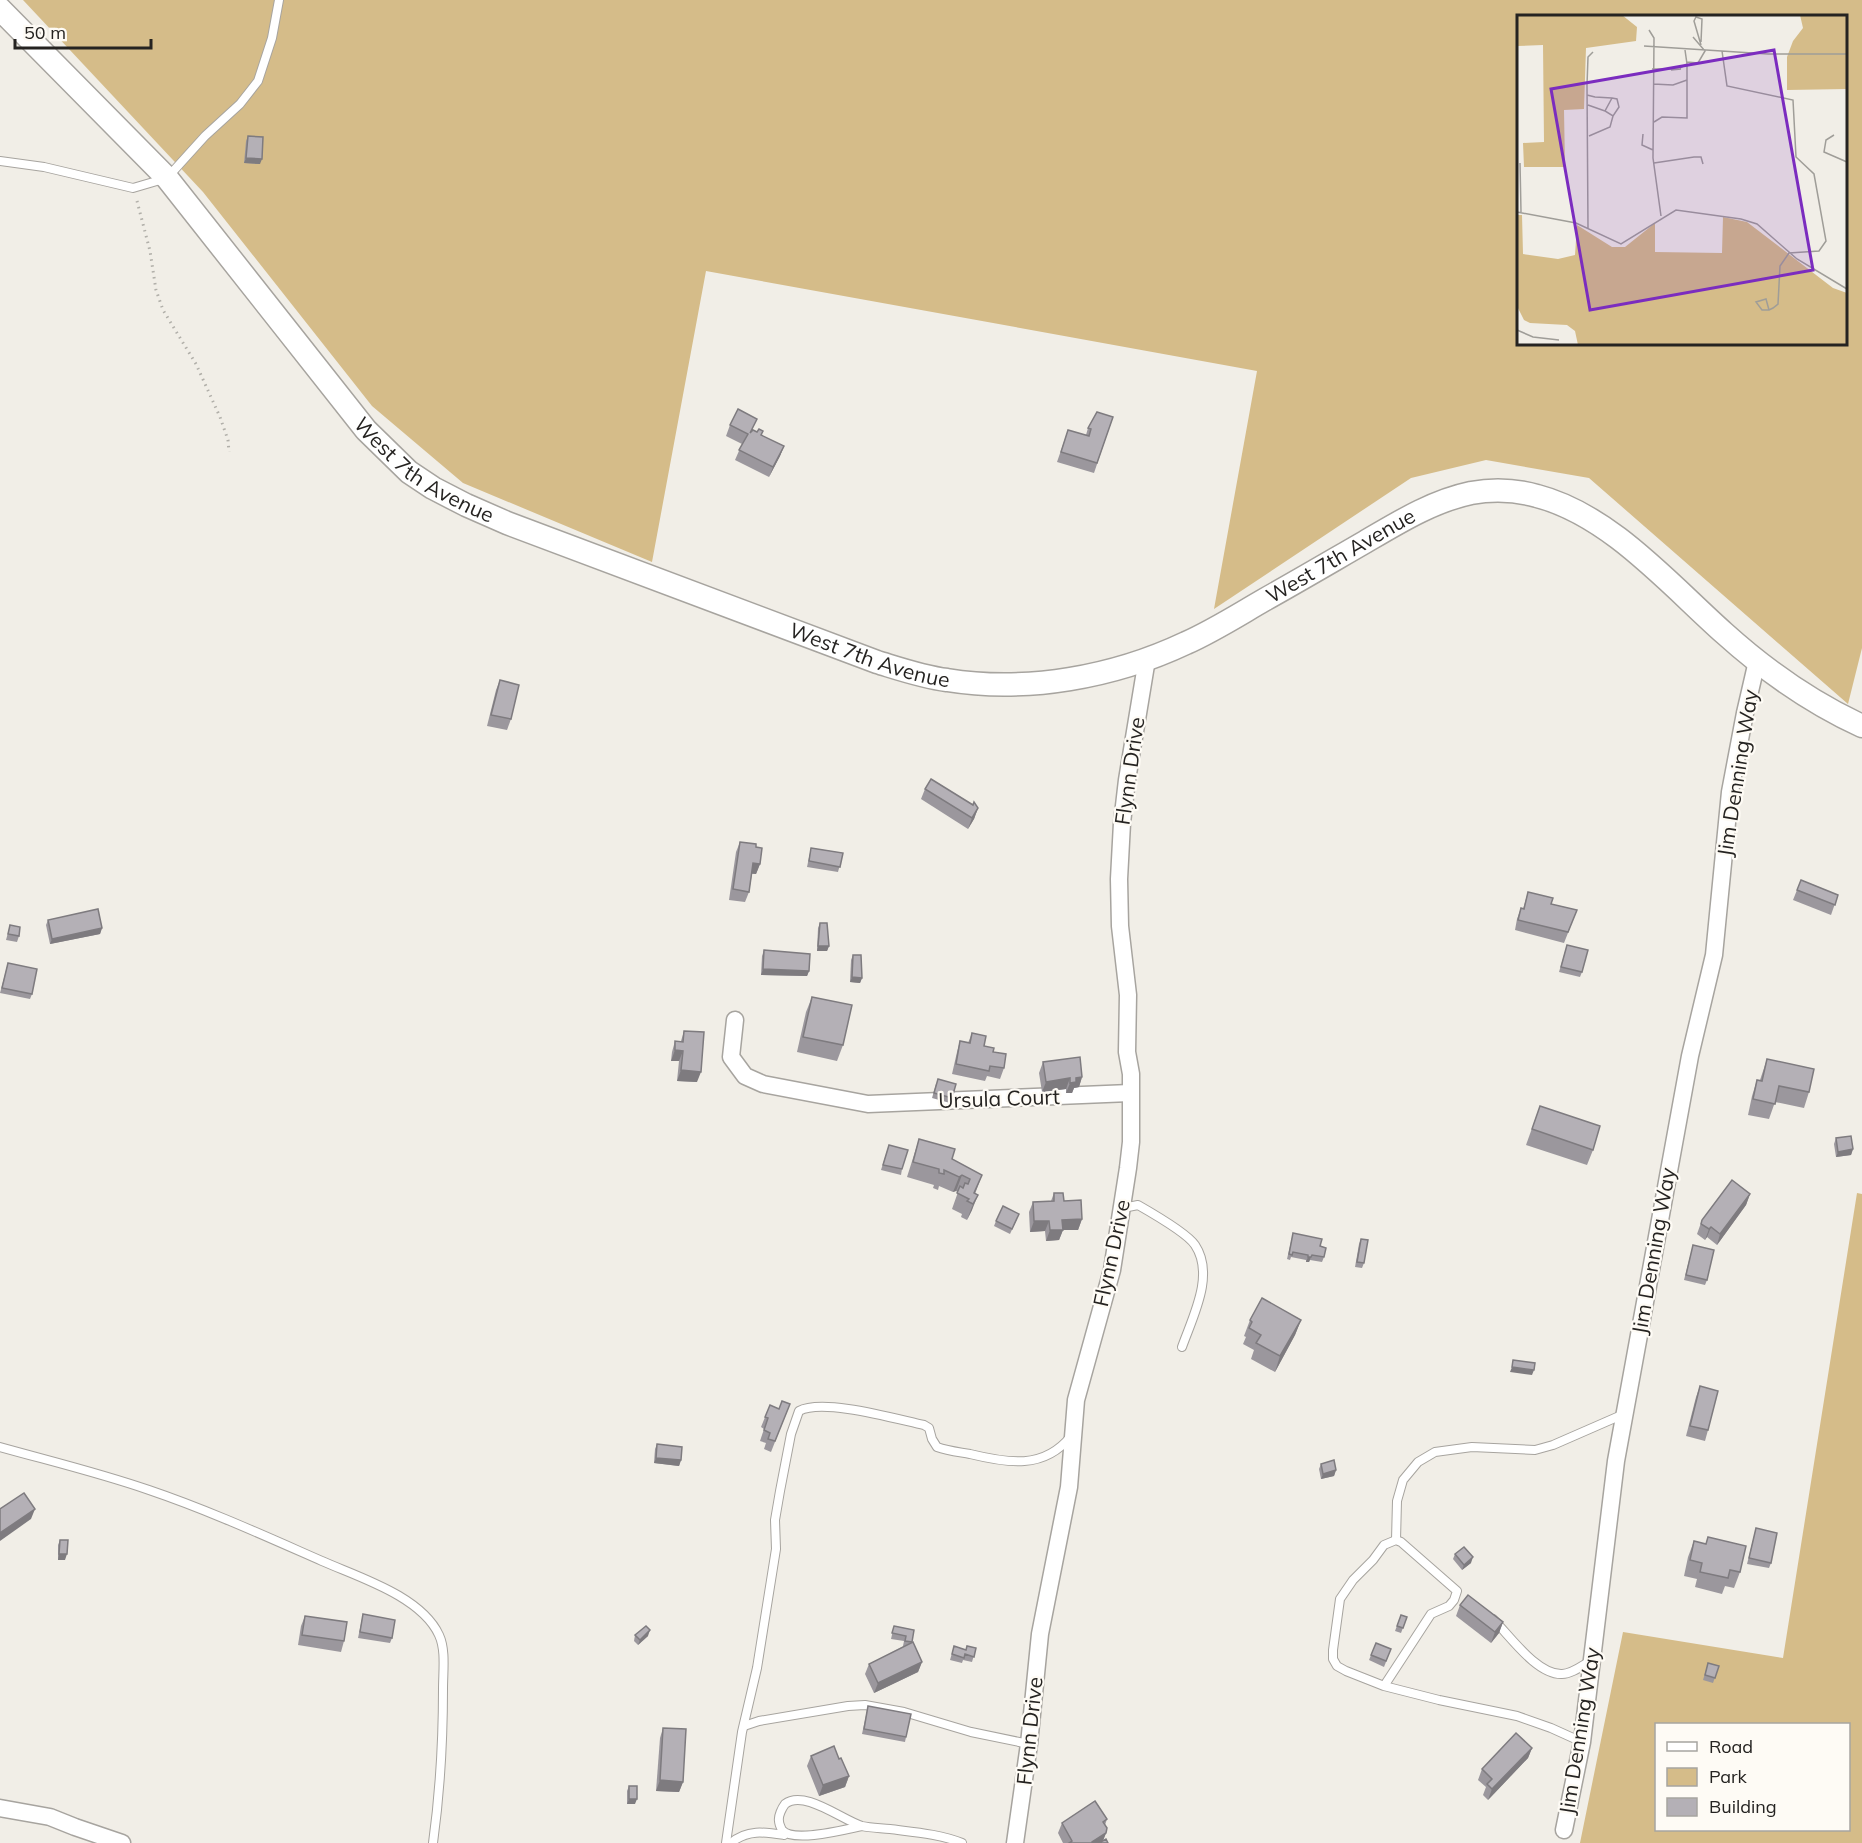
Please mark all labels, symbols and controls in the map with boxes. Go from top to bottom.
scale bar [15,12,152,50]
inset map [1517,15,1847,345]
text: 50 m [24,21,66,44]
street label: West 7th Avenue [349,411,498,528]
street label: West 7th Avenue [1261,502,1419,608]
street label: West 7th Avenue [786,616,952,692]
street label: Jim Denning Way [1711,687,1763,858]
street label: Flynn Drive [1109,715,1149,827]
street label: Ursula Court [938,1083,1060,1113]
street label: Jim Denning Way [1626,1165,1680,1336]
street label: Flynn Drive [1087,1197,1135,1309]
street label: Jim Denning Way [1553,1645,1605,1816]
street label: Flynn Drive [1010,1675,1048,1786]
legend [1655,1723,1850,1831]
text: Road [1709,1735,1753,1758]
text: Park [1709,1765,1748,1788]
text: Building [1709,1795,1777,1818]

